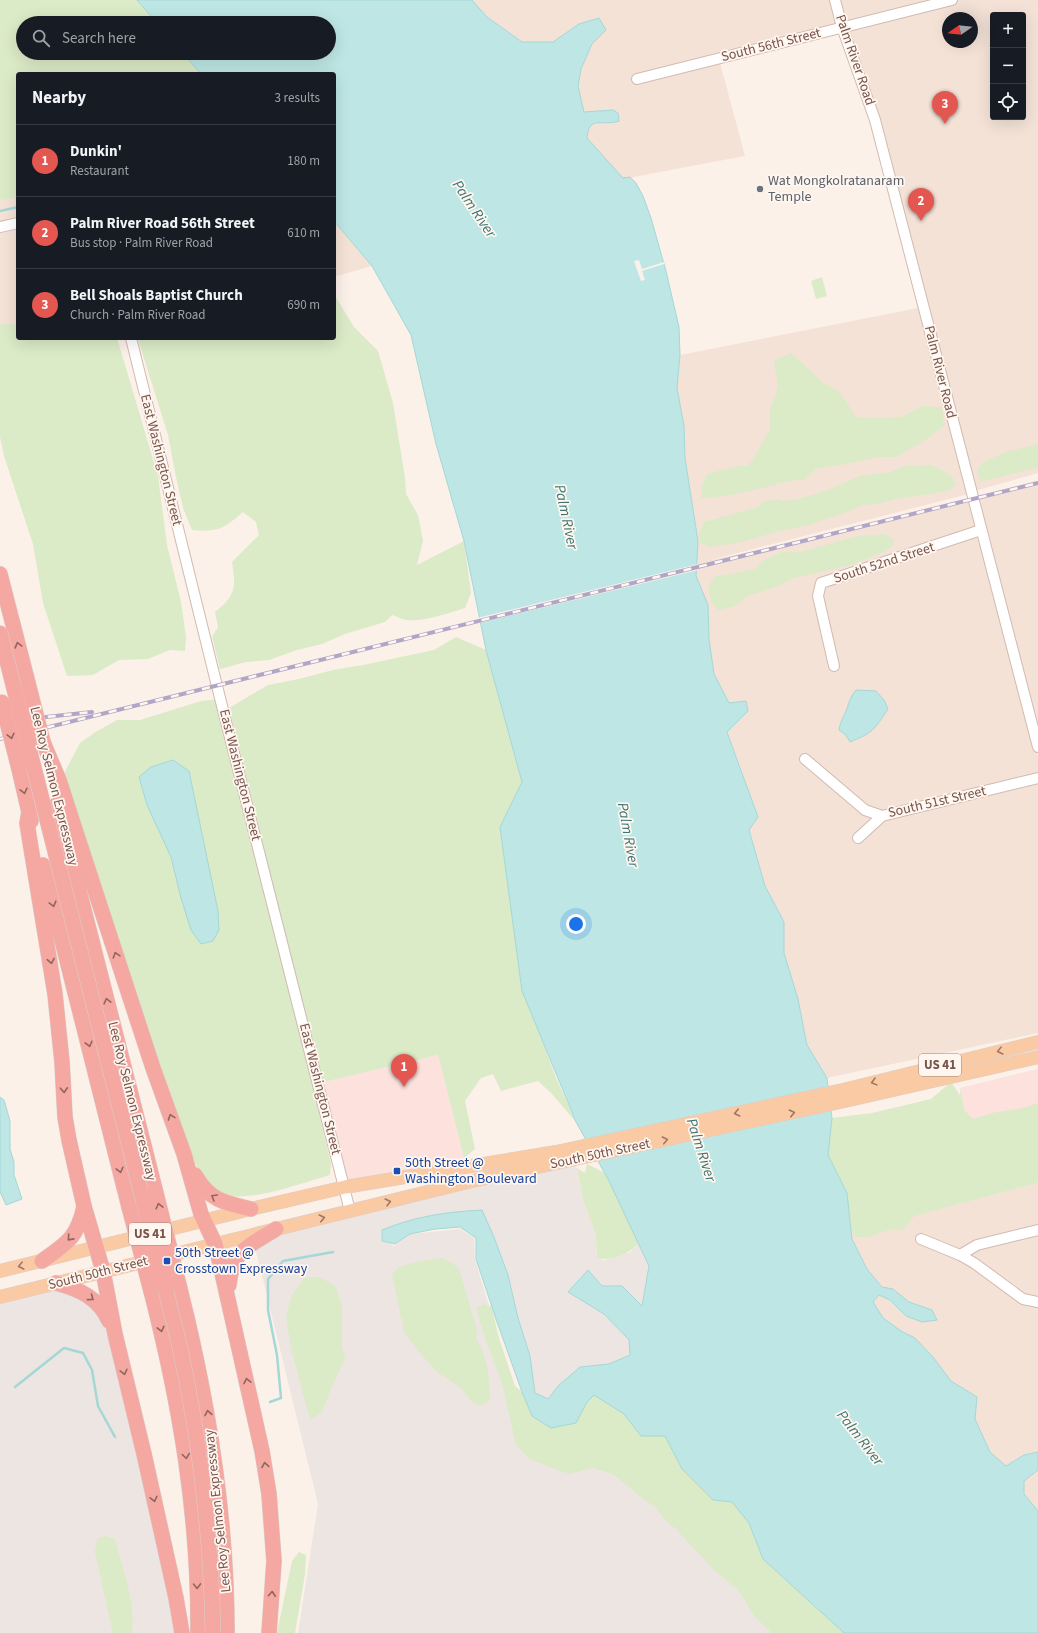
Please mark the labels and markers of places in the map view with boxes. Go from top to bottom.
pin: 3 [932,91,958,124]
place label: Wat Mongkolratanaram Temple [768,171,904,207]
marker: Wat Mongkolratanaram Temple [755,184,765,194]
pin: 2 [908,188,934,221]
pin: 1 [391,1054,417,1087]
place label: 50th Street @ Washington Boulevard [405,1153,537,1189]
marker: 50th Street @ Washington Boulevard [392,1166,402,1176]
place label: 50th Street @ Crosstown Expressway [175,1243,308,1279]
marker: 50th Street @ Crosstown Expressway [162,1256,172,1266]

